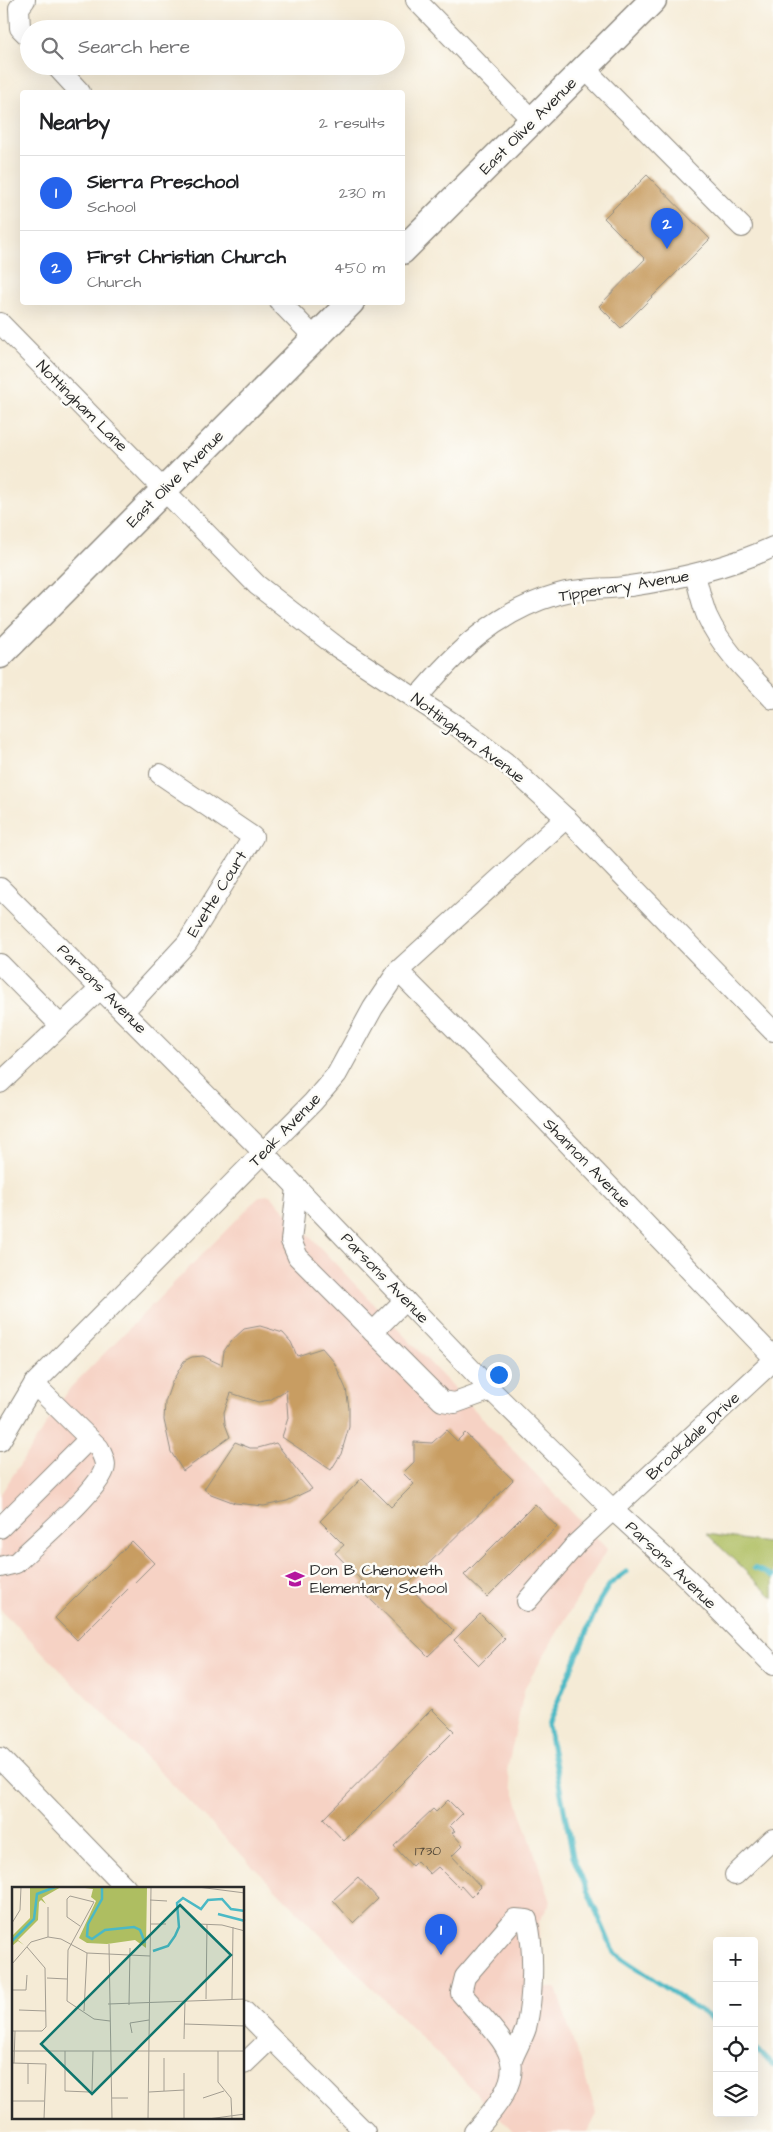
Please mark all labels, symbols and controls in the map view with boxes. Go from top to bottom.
search box [20,20,405,75]
icon: search [38,34,66,62]
text: Search here [78,34,190,61]
street label: East Olive Avenue [474,72,582,180]
text: Nearby [40,108,110,137]
text: 2 results [319,112,385,134]
text: Sierra Preschool [87,169,239,196]
text: 1 [55,182,57,204]
text: 230 m [339,182,385,204]
text: School [87,196,136,218]
pin: 2 [651,208,683,249]
text: First Christian Church [87,244,286,271]
text: 2 [51,257,61,279]
text: 450 m [334,257,385,279]
text: Church [87,271,141,293]
street label: Nottingham Lane [31,355,133,458]
street label: East Olive Avenue [121,425,229,533]
street label: Tipperary Avenue [557,565,691,608]
street label: Nottingham Avenue [406,688,530,789]
street label: Evette Court [182,846,253,941]
street label: Parsons Avenue [52,939,152,1039]
street label: Teak Avenue [244,1088,326,1172]
street label: Shannon Avenue [538,1113,636,1213]
street label: Parsons Avenue [336,1228,434,1329]
your location [486,1362,512,1388]
street label: Brookdale Drive [641,1387,745,1485]
street label: Parsons Avenue [621,1516,722,1614]
place label: Don B Chenoweth Elementary School [310,1559,447,1600]
school or university icon: Don B Chenoweth Elementary School [284,1568,306,1590]
house number: 1730 [415,1841,441,1861]
inset map [12,1887,245,2120]
pin: 1 [425,1914,457,1955]
map controls [713,1937,758,2117]
button: + [713,1937,758,1982]
button: − [713,1982,758,2027]
button: locate [713,2027,758,2072]
button: layers [713,2072,758,2117]

